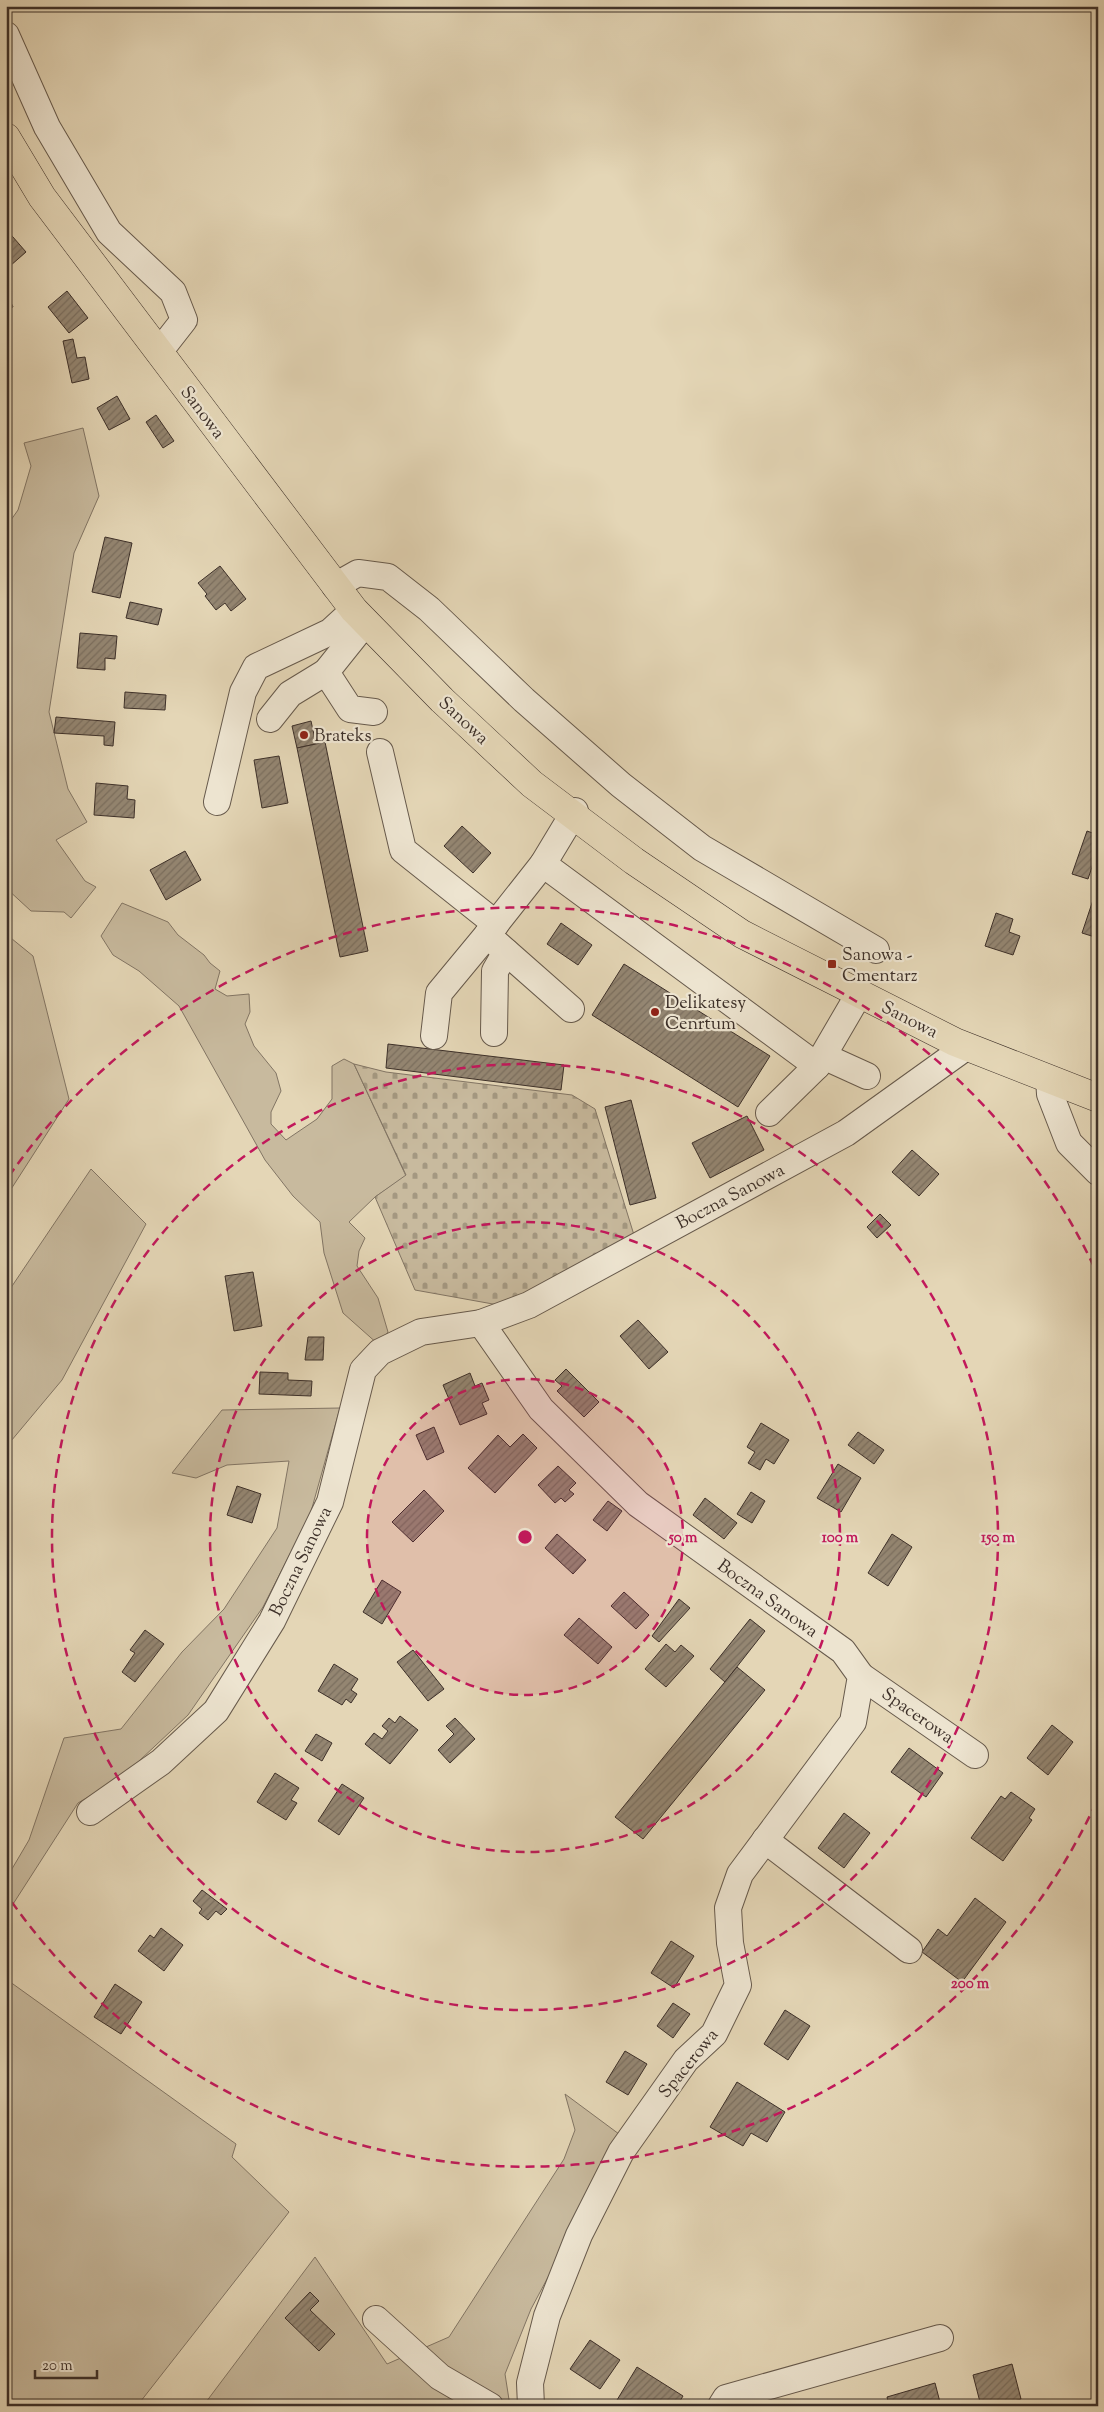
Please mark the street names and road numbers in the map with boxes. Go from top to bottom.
street label: Sanowa [173,381,230,445]
street label: Sanowa [432,691,494,752]
street label: Sanowa [876,995,942,1046]
street label: Boczna Sanowa [672,1158,790,1237]
street label: Boczna Sanowa [264,1502,340,1621]
street label: Boczna Sanowa [711,1554,823,1645]
street label: Spacerowa [875,1682,958,1751]
street label: Spacerowa [653,2024,726,2105]

